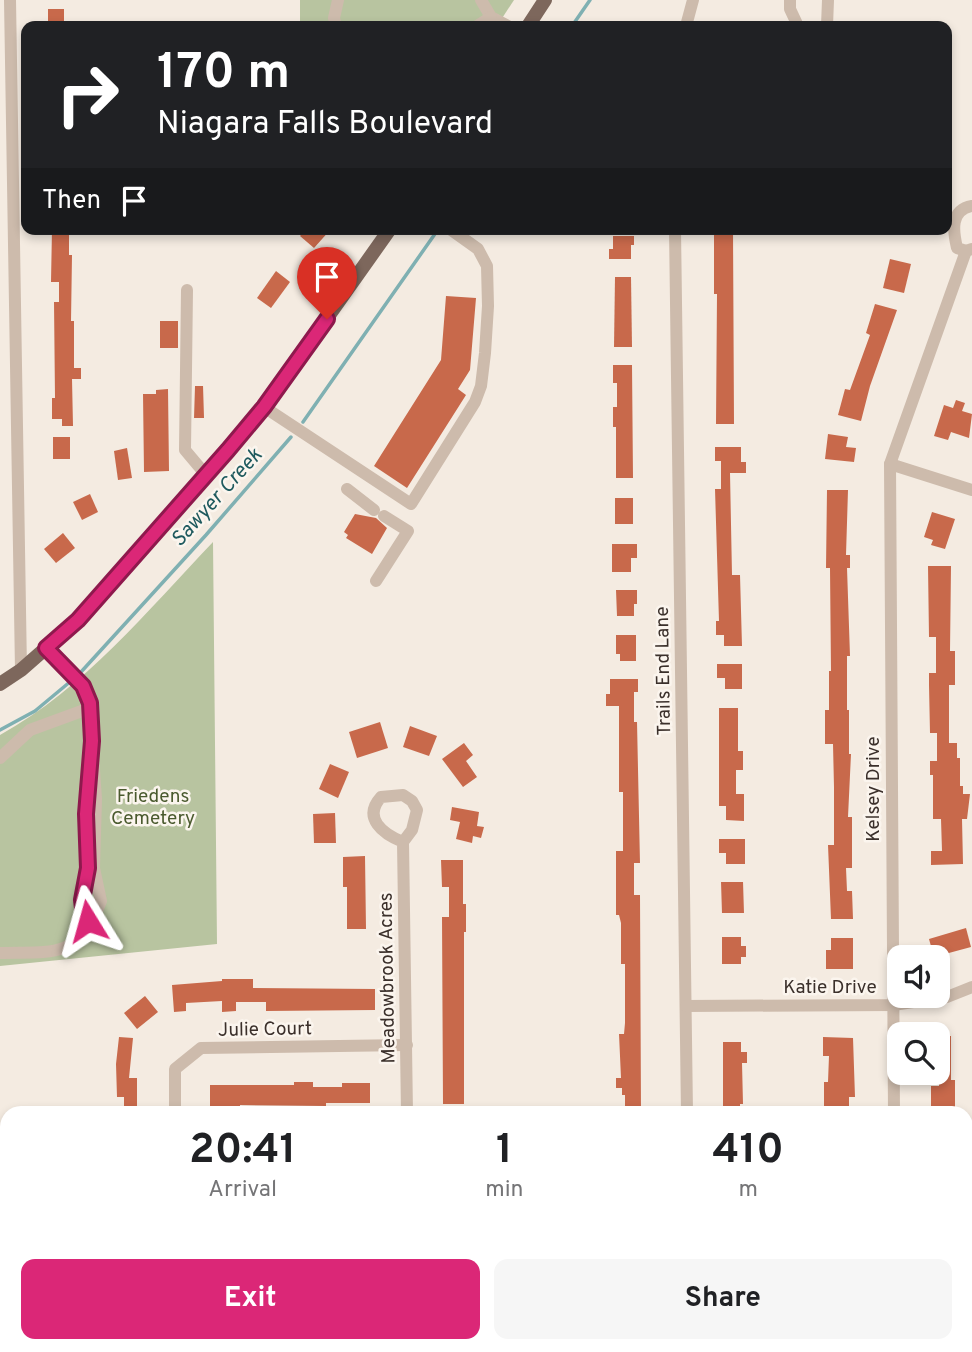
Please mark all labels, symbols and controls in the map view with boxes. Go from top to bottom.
text: 170 m [157,44,290,106]
icon: right [42,49,133,140]
text: Niagara Falls Boulevard [157,105,493,145]
icon: arrive [115,182,153,220]
text: Then [42,185,101,218]
pin [297,247,357,319]
icon: arrive [308,258,346,296]
water label: Sawyer Creek [166,443,269,553]
street label: Trails End Lane [651,606,677,736]
street label: Kelsey Drive [862,736,886,842]
park label: Friedens Cemetery [111,785,195,831]
position arrow [51,884,125,958]
street label: Meadowbrook Acres [375,892,401,1064]
map controls [887,945,950,1085]
button: sound [887,945,950,1008]
street label: Katie Drive [783,976,877,1000]
street label: Julie Court [218,1017,312,1043]
button: search [887,1022,950,1085]
text: 20:41 [189,1125,296,1178]
text: 1 [496,1125,513,1178]
text: 410 [713,1125,784,1178]
text: Arrival [208,1176,277,1205]
text: min [485,1176,524,1205]
text: m [739,1176,758,1205]
button: Exit [21,1259,480,1339]
button: Share [494,1259,952,1339]

